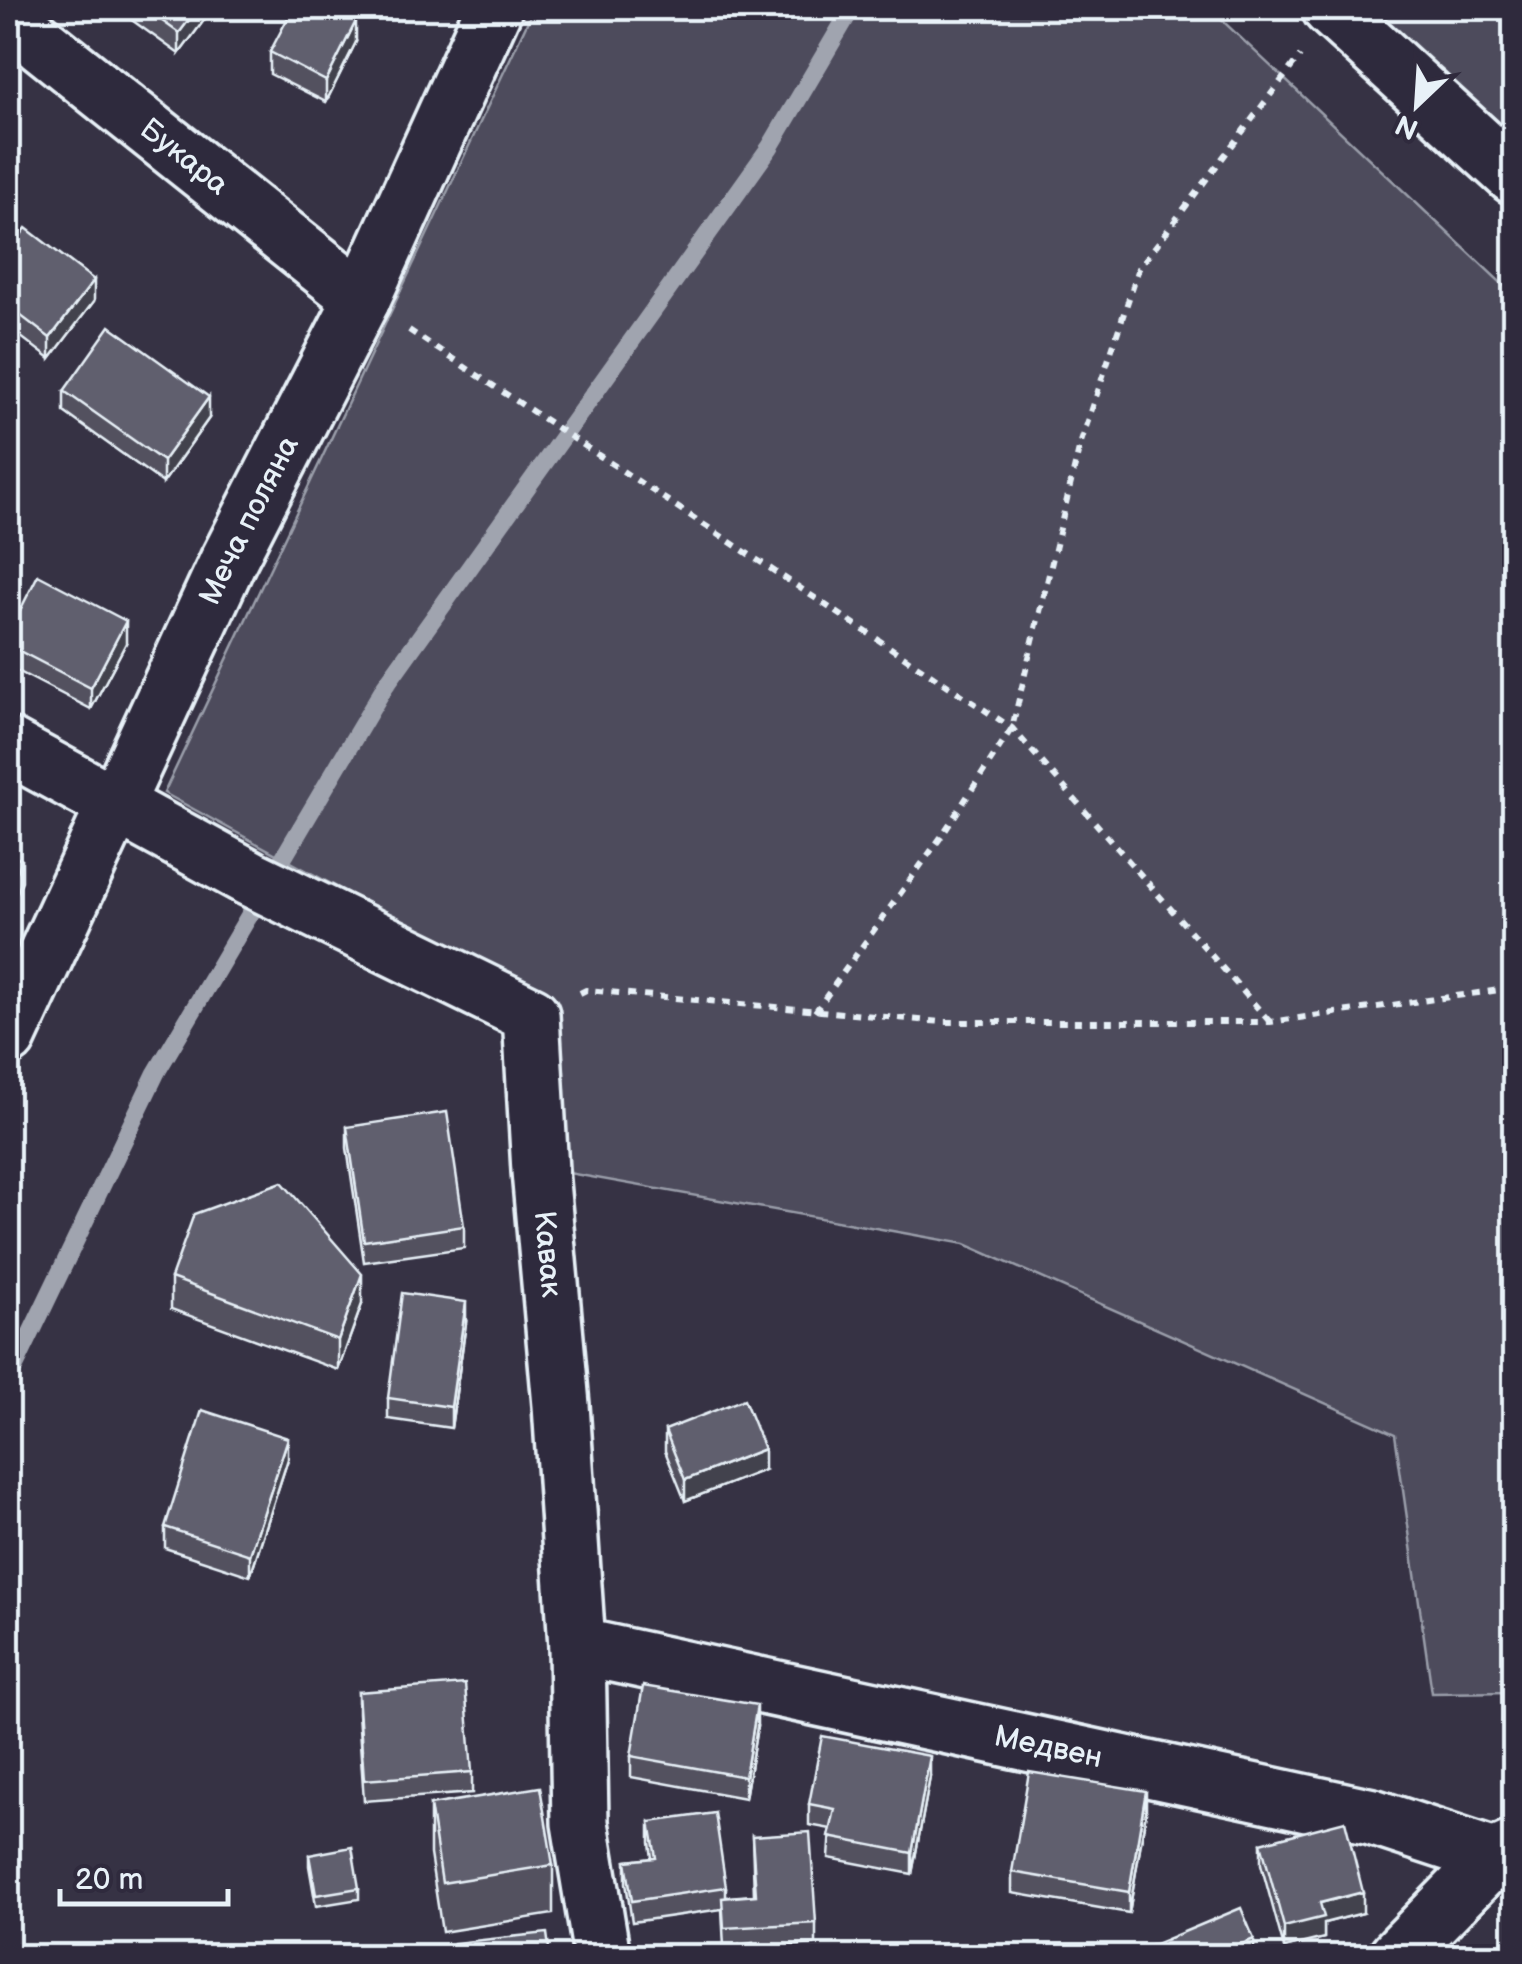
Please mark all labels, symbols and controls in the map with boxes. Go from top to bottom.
north arrow [1367,55,1467,155]
text: N [1391,107,1424,146]
street label: Букара [133,111,235,203]
street label: Меча поляна [192,430,307,611]
street label: Кавак [526,1209,569,1299]
street label: Медвен [991,1718,1106,1776]
scale bar [60,1844,228,1906]
text: 20 m [75,1862,143,1898]

